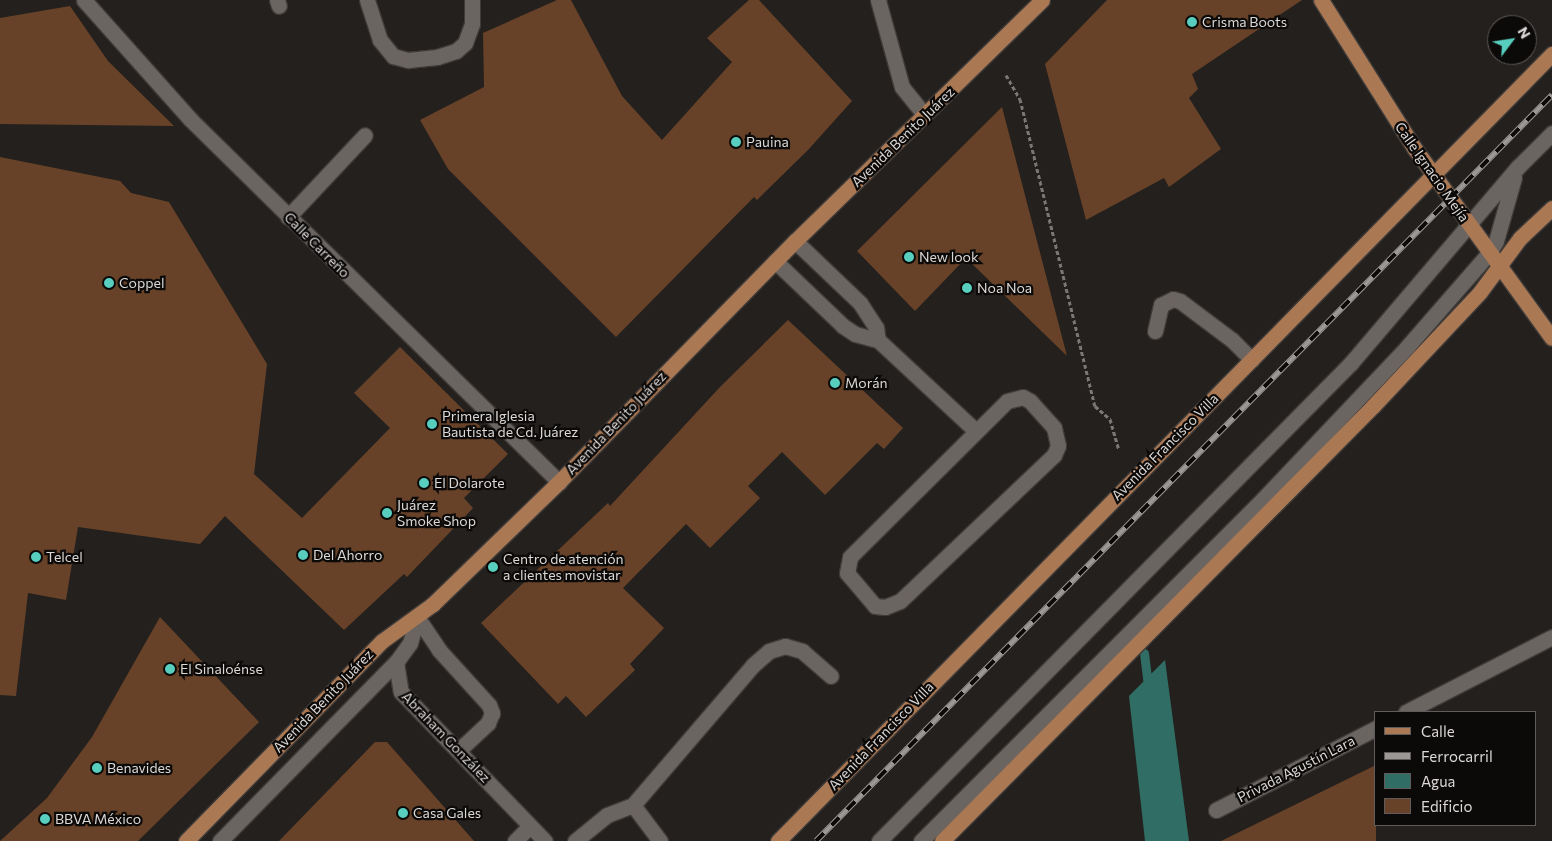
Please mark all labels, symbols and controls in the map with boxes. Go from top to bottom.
place label: Crisma Boots [1202,14,1287,30]
north arrow [1487,15,1537,65]
marker: Crisma Boots [1186,16,1198,28]
text: N [1514,24,1534,41]
street label: Avenida Benito Juárez [848,83,958,191]
street label: Calle Ignacio Mejía [1391,119,1473,225]
place label: Pauina [746,134,789,150]
marker: Pauina [730,136,742,148]
street label: Calle Carreño [281,209,353,281]
place label: New look [919,249,979,265]
marker: New look [903,251,915,263]
place label: Coppel [119,275,164,291]
marker: Coppel [103,277,115,289]
place label: Noa Noa [977,280,1032,296]
marker: Noa Noa [961,282,973,294]
street label: Avenida Benito Juárez [562,368,670,478]
place label: Morán [845,375,887,391]
marker: Morán [829,377,841,389]
street label: Avenida Francisco Villa [1108,390,1222,504]
place label: Primera Iglesia Bautista de Cd. Juárez [442,408,578,441]
marker: Primera Iglesia Bautista de Cd. Juárez [426,418,438,430]
place label: El Dolarote [434,475,505,491]
marker: El Dolarote [418,477,430,489]
place label: Juárez Smoke Shop [397,497,476,530]
marker: Juárez Smoke Shop [381,507,393,519]
place label: Del Ahorro [313,547,382,563]
place label: Telcel [46,549,83,565]
marker: Del Ahorro [297,549,309,561]
marker: Telcel [30,551,42,563]
place label: Centro de atención a clientes movistar [503,551,624,584]
marker: Centro de atención a clientes movistar [487,561,499,573]
street label: Avenida Benito Juárez [269,646,377,756]
place label: El Sinaloénse [180,661,263,677]
marker: El Sinaloénse [164,663,176,675]
street label: Avenida Francisco Villa [825,678,937,794]
street label: Abraham González [398,688,494,786]
legend [1374,711,1537,826]
text: Calle [1421,722,1455,740]
street label: Privada Agustín Lara [1234,732,1358,806]
text: Ferrocarril [1421,747,1493,765]
place label: Benavides [107,760,171,776]
marker: Benavides [91,762,103,774]
text: Agua [1421,772,1455,790]
text: Edificio [1421,797,1472,815]
place label: Casa Gales [413,805,481,821]
marker: Casa Gales [397,807,409,819]
place label: BBVA México [55,811,141,827]
marker: BBVA México [39,813,51,825]

